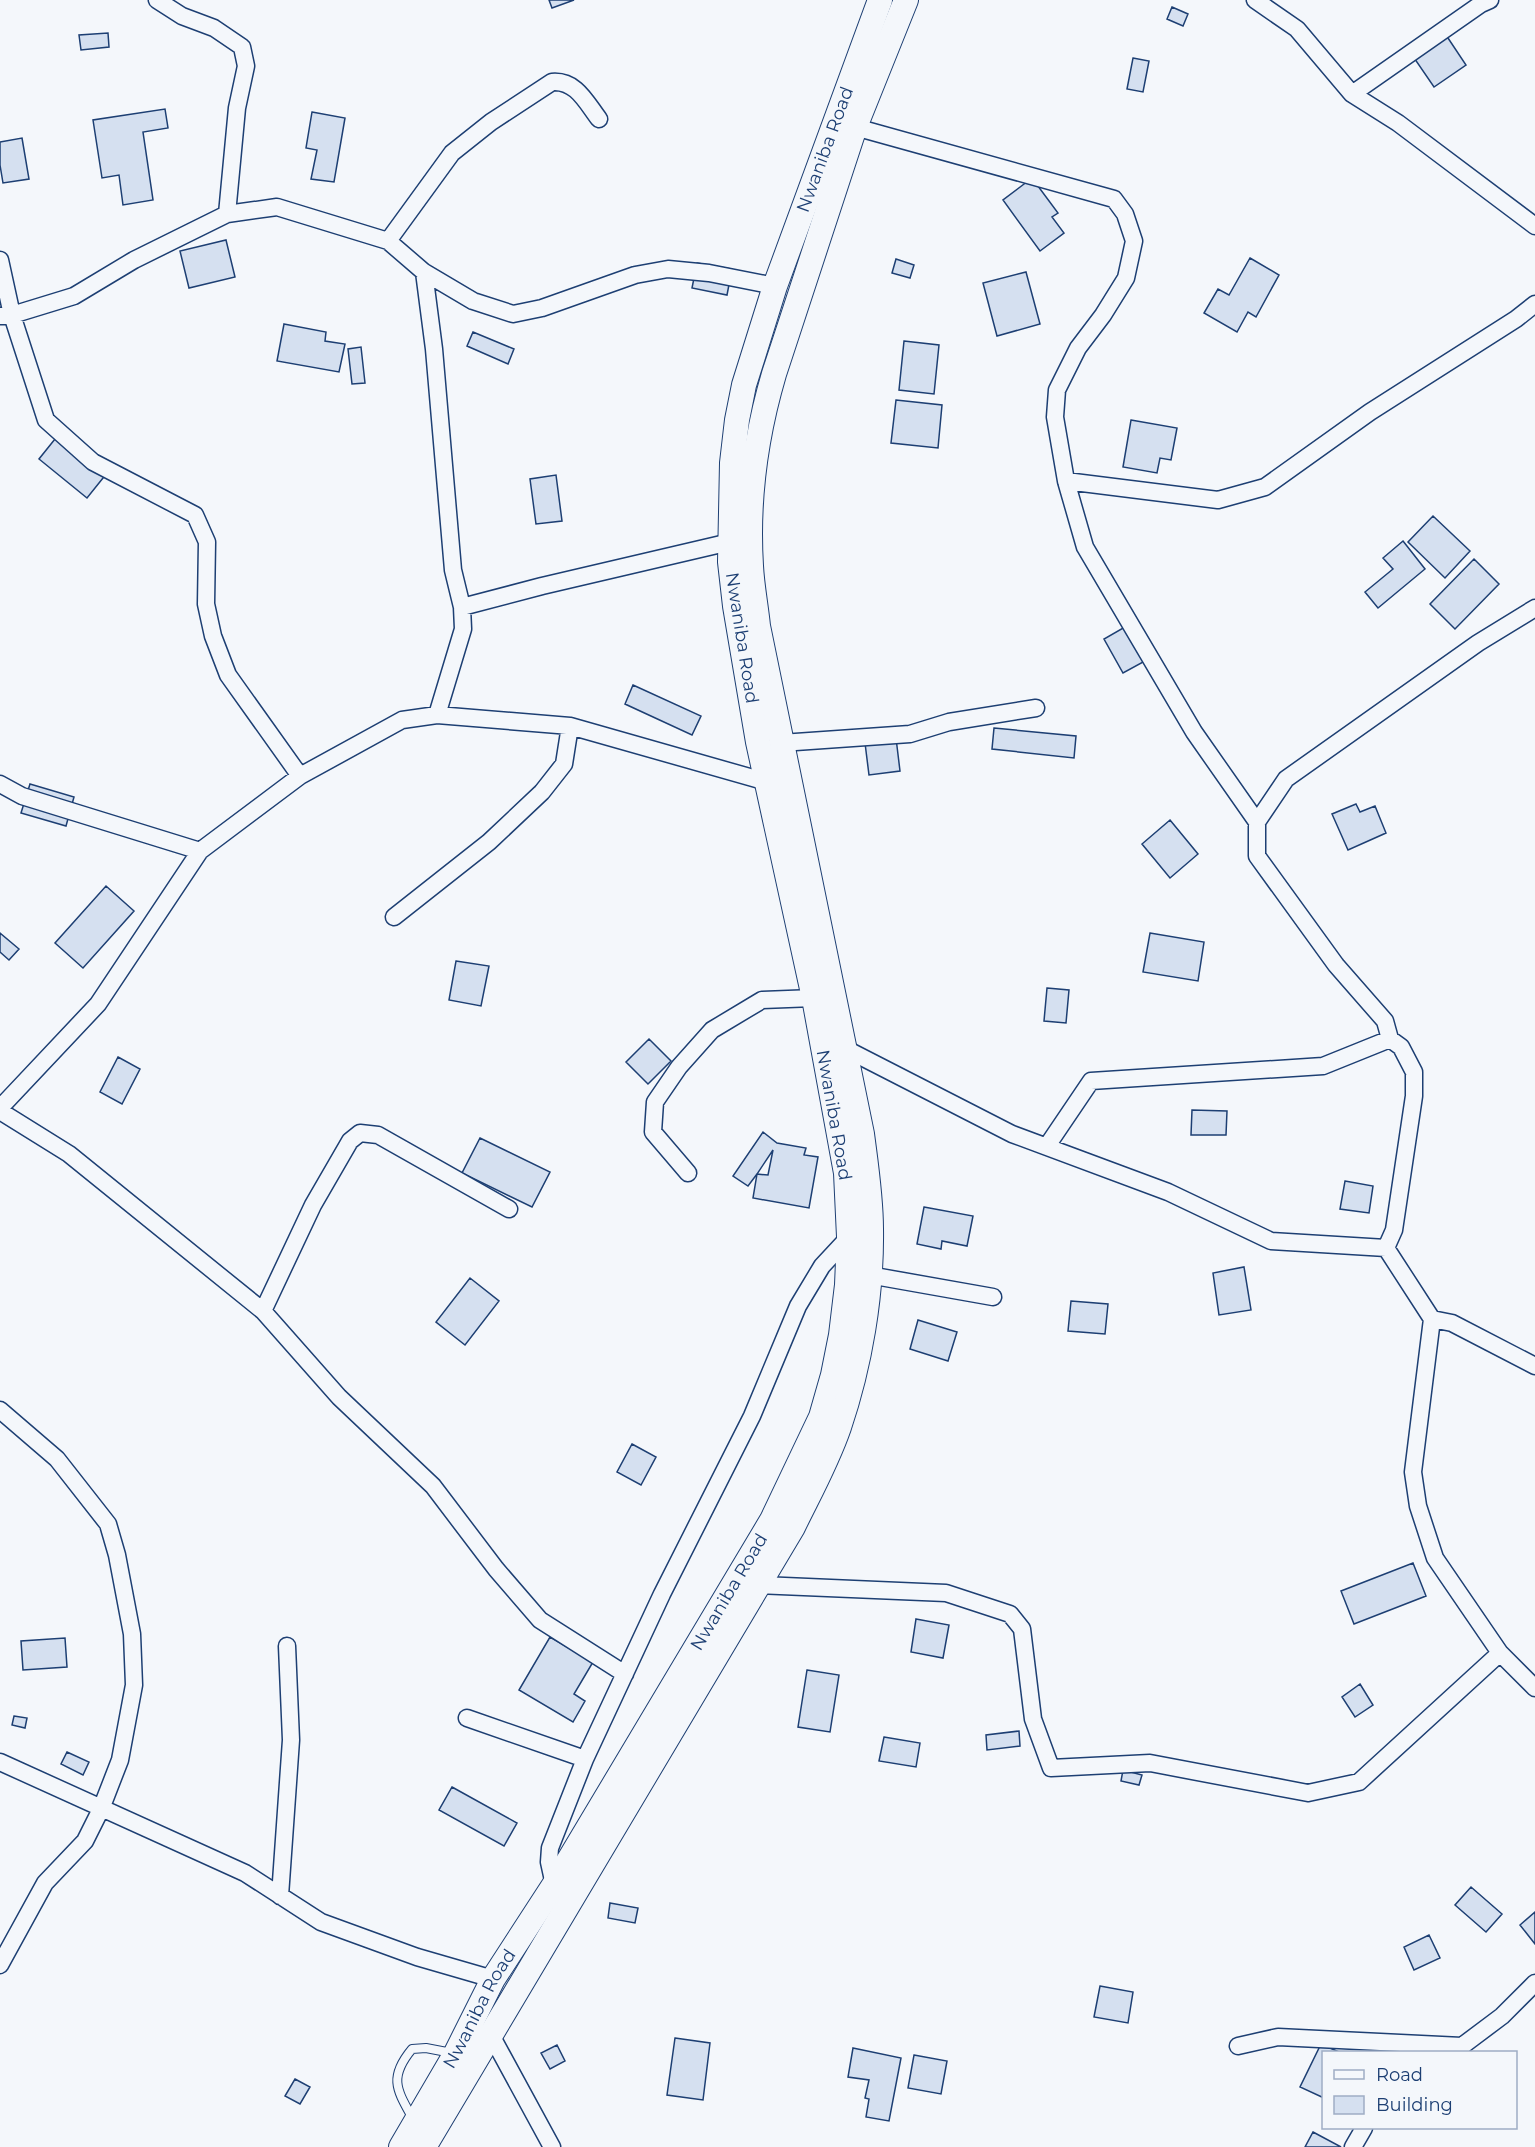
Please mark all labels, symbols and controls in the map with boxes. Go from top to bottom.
street label: Nwaniba Road [792,84,858,216]
street label: Nwaniba Road [721,571,763,705]
street label: Nwaniba Road [812,1048,856,1182]
street label: Nwaniba Road [686,1530,772,1654]
street label: Nwaniba Road [438,1945,520,2072]
legend [1322,2051,1517,2129]
text: Road [1376,2064,1423,2086]
text: Building [1376,2094,1453,2116]

